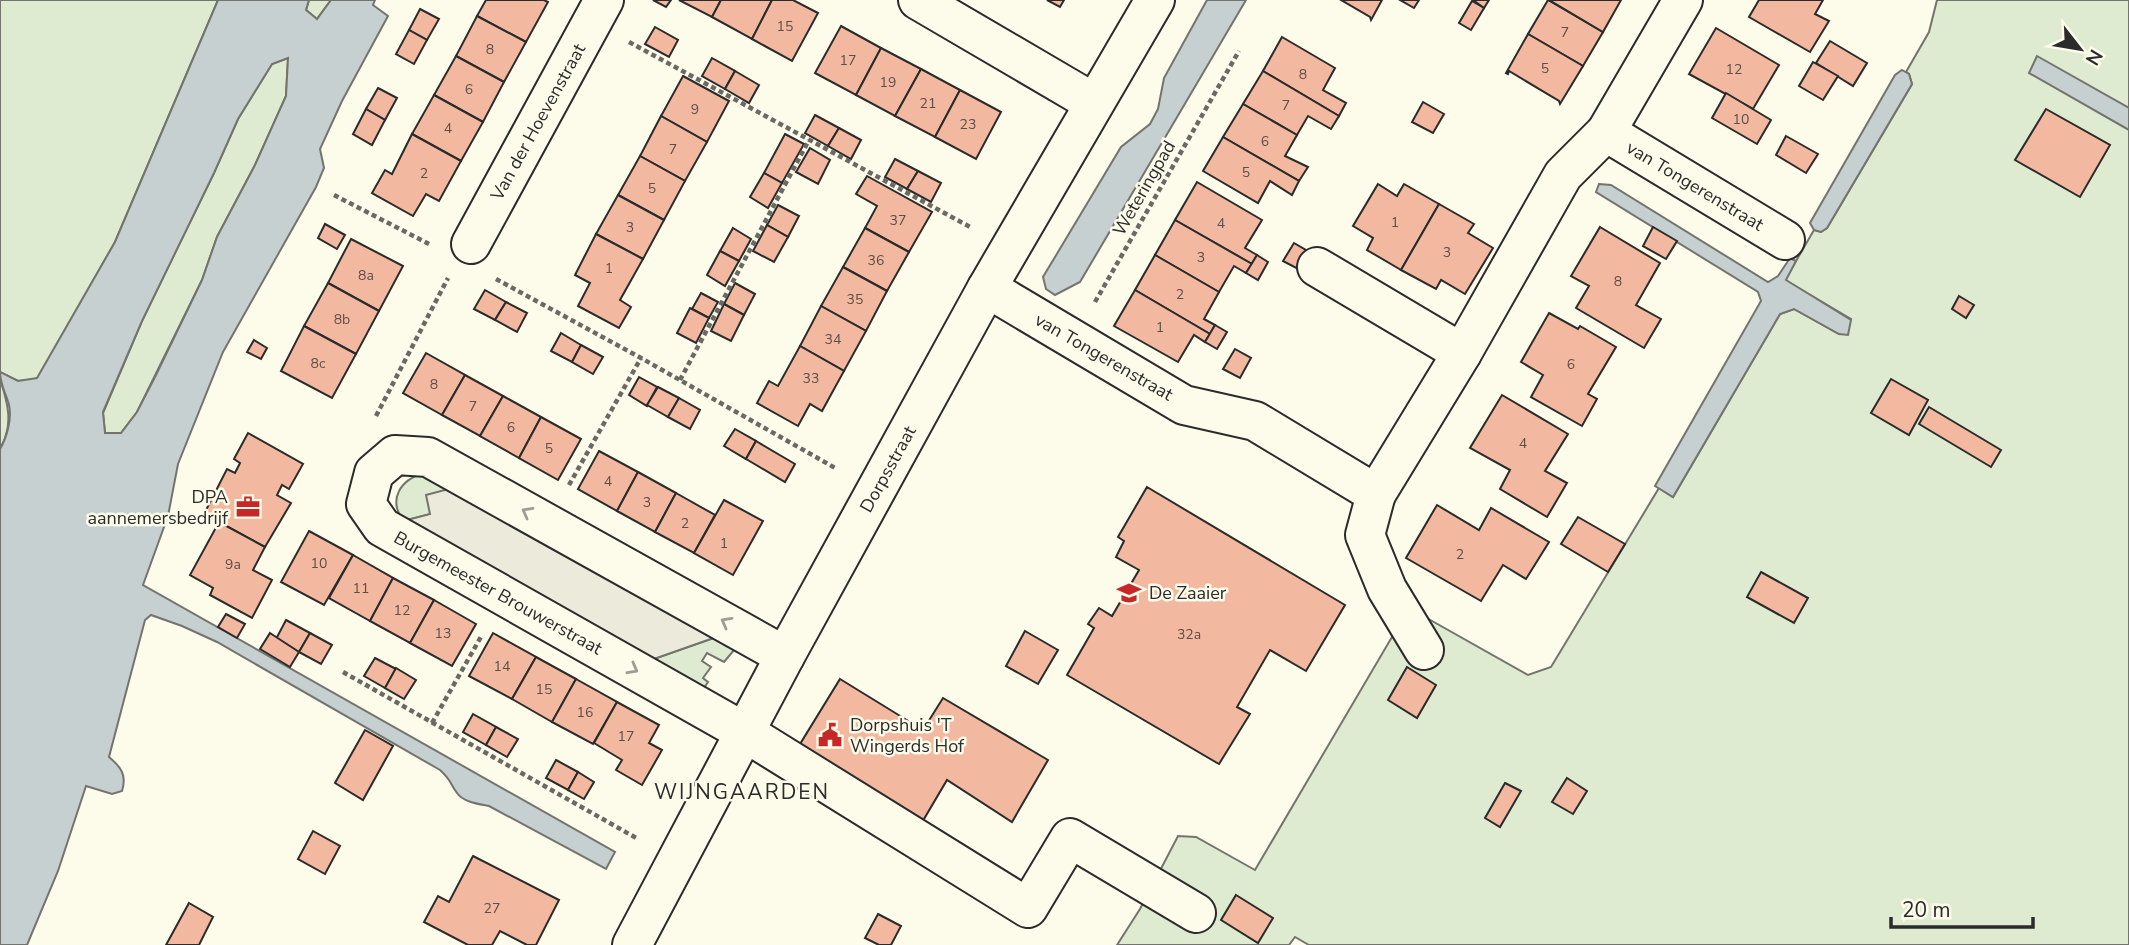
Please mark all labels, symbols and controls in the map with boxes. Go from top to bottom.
north arrow [2045,14,2115,84]
house number: 15 [777,17,793,36]
house number: 7 [1561,23,1569,42]
street label: Van der Hoevenstraat [484,39,591,205]
house number: 8 [486,40,494,59]
text: N [2079,44,2109,70]
house number: 17 [840,51,856,70]
house number: 5 [1541,59,1549,78]
house number: 12 [1726,60,1742,79]
house number: 8 [1299,65,1307,84]
house number: 19 [880,73,896,92]
house number: 6 [465,80,473,99]
house number: 21 [920,94,936,113]
house number: 7 [1282,96,1290,115]
house number: 9 [691,100,699,119]
house number: 10 [1733,110,1749,129]
house number: 23 [960,115,976,134]
house number: 4 [444,119,452,138]
house number: 6 [1261,132,1269,151]
street label: Weteringpad [1107,136,1181,240]
street label: van Tongerenstraat [1622,136,1769,237]
house number: 7 [669,140,677,159]
house number: 5 [1242,163,1250,182]
house number: 2 [420,164,428,183]
house number: 5 [648,179,656,198]
house number: 37 [890,211,906,230]
house number: 1 [1391,213,1399,232]
house number: 4 [1217,214,1225,233]
house number: 3 [626,218,634,237]
house number: 3 [1443,243,1451,262]
house number: 3 [1197,248,1205,267]
house number: 36 [868,251,884,270]
house number: 1 [605,259,613,278]
house number: 8a [358,266,374,285]
house number: 8 [1614,272,1622,291]
house number: 2 [1176,285,1184,304]
house number: 35 [847,290,863,309]
street label: van Tongerenstraat [1030,308,1178,407]
house number: 8b [334,310,350,329]
house number: 1 [1156,318,1164,337]
house number: 34 [825,330,841,349]
house number: 8c [311,354,326,373]
house number: 6 [1567,355,1575,374]
house number: 33 [803,369,819,388]
house number: 8 [430,375,438,394]
house number: 7 [469,397,477,416]
house number: 6 [507,418,515,437]
street label: Dorpsstraat [854,421,922,517]
house number: 4 [1519,434,1527,453]
house number: 5 [545,439,553,458]
house number: 4 [604,472,612,491]
place label: DPA aannemersbedrijf [87,485,229,530]
office icon: DPA aannemersbedrijf [234,493,262,521]
house number: 3 [643,493,651,512]
one-way arrow [521,507,534,520]
house number: 2 [681,514,689,533]
street label: Burgemeester Brouwerstraat [389,526,607,661]
house number: 1 [720,534,728,553]
house number: 2 [1456,545,1464,564]
house number: 10 [311,554,327,573]
house number: 9a [225,555,241,574]
house number: 11 [353,579,369,598]
school or university icon: De Zaaier [1115,579,1143,607]
place label: De Zaaier [1149,581,1227,605]
house number: 12 [394,601,410,620]
one-way arrow [720,617,733,630]
house number: 13 [435,624,451,643]
house number: 32a [1177,625,1201,644]
house number: 14 [494,657,510,676]
one-way arrow [625,661,638,674]
house number: 15 [536,680,552,699]
house number: 16 [577,703,593,722]
place label: Dorpshuis 'T Wingerds Hof [850,713,965,758]
public building icon: Dorpshuis 'T Wingerds Hof [816,721,844,749]
house number: 17 [618,727,634,746]
district label: WIJNGAARDEN [654,778,830,806]
scale bar [1891,886,2033,930]
text: 20 m [1902,896,1951,924]
house number: 27 [484,899,500,918]

